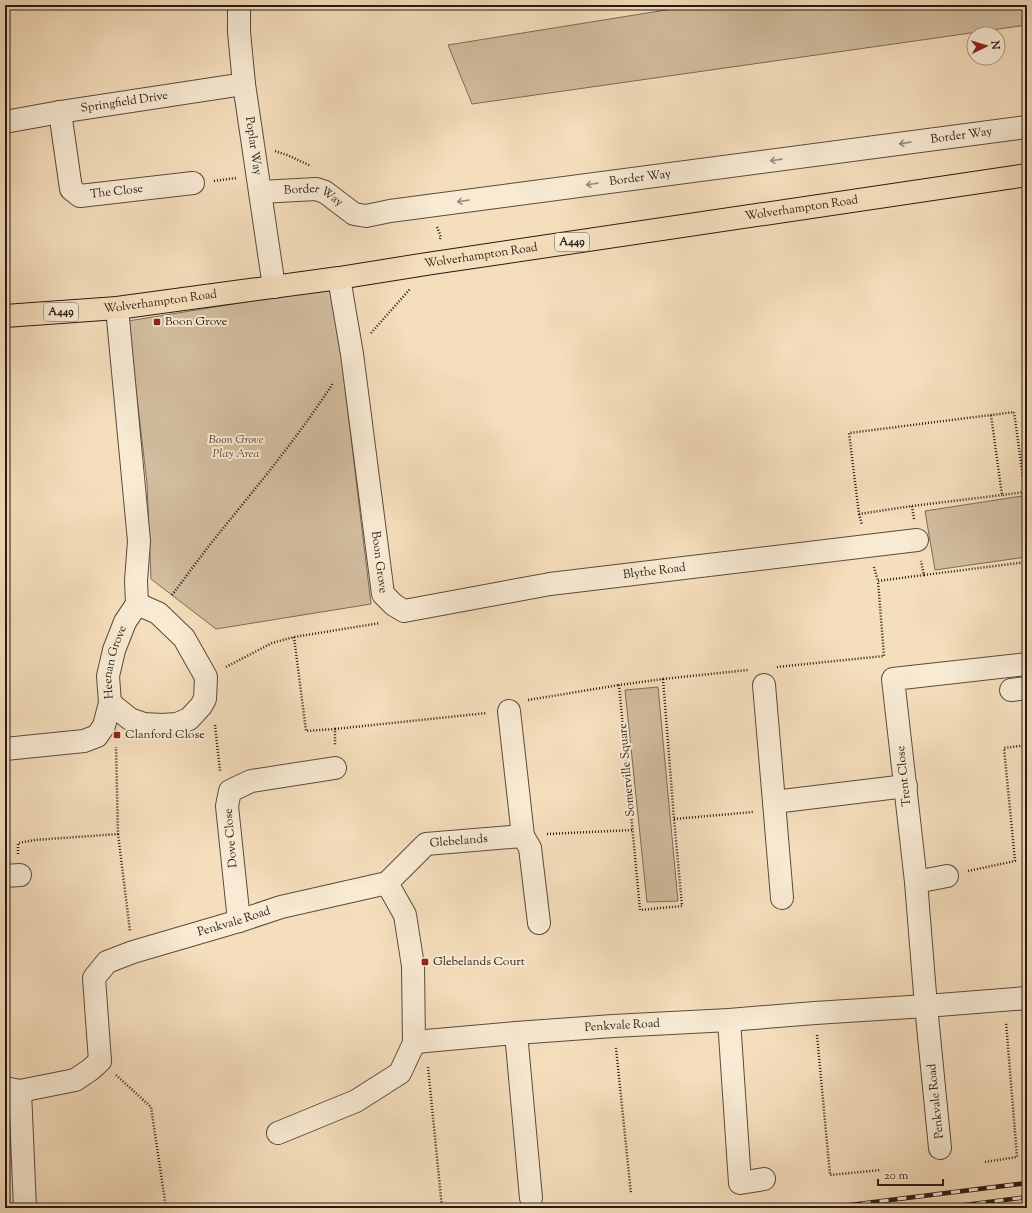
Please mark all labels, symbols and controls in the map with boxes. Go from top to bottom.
north arrow [966,26,1006,66]
text: N [987,39,1003,51]
street label: Springfield Drive [79,87,170,118]
street label: Poplar Way [240,116,266,177]
street label: Border Way [930,123,993,149]
one-way arrow [899,139,912,147]
one-way arrow [770,156,783,164]
street label: Border Way [608,165,672,191]
street label: The Close [89,180,145,204]
street label: Border Way [283,180,347,212]
one-way arrow [586,180,599,188]
street label: Wolverhampton Road [744,191,860,226]
one-way arrow [457,197,470,205]
road number: A449 [555,233,589,251]
street label: Wolverhampton Road [423,239,539,273]
street label: Wolverhampton Road [103,286,218,318]
road number: A449 [44,303,78,321]
place label: Boon Grove [165,313,228,331]
marker: Boon Grove [152,317,162,327]
park label: Boon Grove Play Area [208,431,264,463]
street label: Boon Grove [366,530,392,595]
street label: Blythe Road [622,559,687,584]
street label: Heenan Grove [99,623,132,700]
street label: Somerville Square [614,722,640,818]
place label: Clanford Close [125,726,205,744]
marker: Clanford Close [112,730,122,740]
street label: Trent Close [892,744,916,807]
street label: Dove Close [219,807,243,868]
street label: Glebelands [429,830,489,853]
street label: Penkvale Road [195,902,273,942]
place label: Glebelands Court [433,953,525,971]
marker: Glebelands Court [420,957,430,967]
street label: Penkvale Road [584,1015,661,1037]
street label: Penkvale Road [923,1062,949,1139]
scale bar [878,1161,943,1187]
text: 20 m [884,1167,909,1185]

